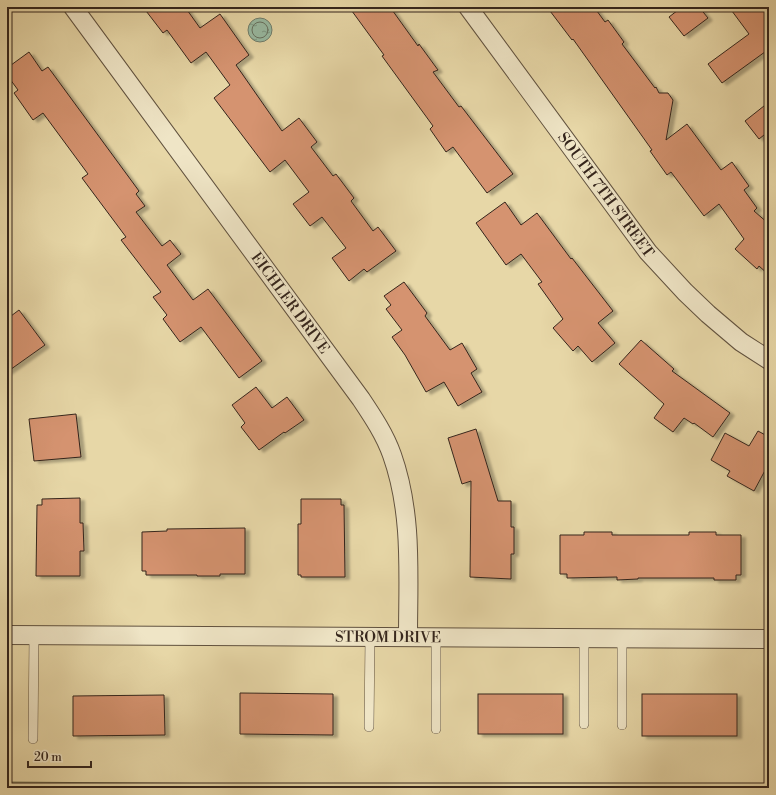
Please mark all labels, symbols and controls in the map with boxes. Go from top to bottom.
street label: SOUTH 7TH STREET [553,129,658,262]
street label: EICHLER DRIVE [246,249,333,358]
street label: STROM DRIVE [335,628,441,647]
scale bar [28,743,91,769]
text: 20 m [34,750,62,765]

